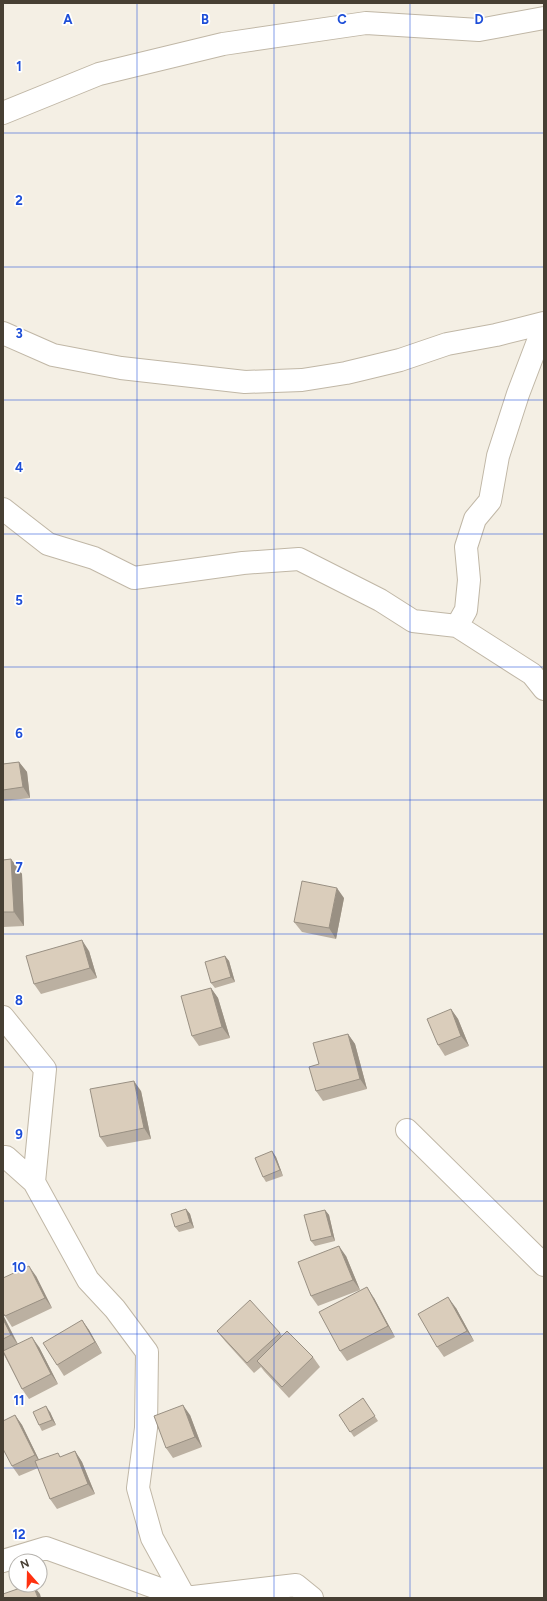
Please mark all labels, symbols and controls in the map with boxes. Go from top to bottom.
text: A [63,12,73,27]
text: B [201,12,209,27]
text: C [337,12,347,27]
text: D [474,12,484,27]
text: 1 [16,59,22,74]
text: 2 [15,193,23,208]
text: 3 [15,326,23,341]
text: 4 [15,460,23,475]
text: 5 [15,593,23,608]
text: 6 [15,726,23,741]
text: 7 [15,860,23,875]
text: 8 [15,993,23,1008]
text: 9 [15,1127,23,1142]
text: 10 [12,1260,26,1275]
text: 11 [14,1393,24,1408]
text: 12 [12,1527,26,1542]
north arrow [8,1553,48,1593]
text: N [19,1557,31,1572]

